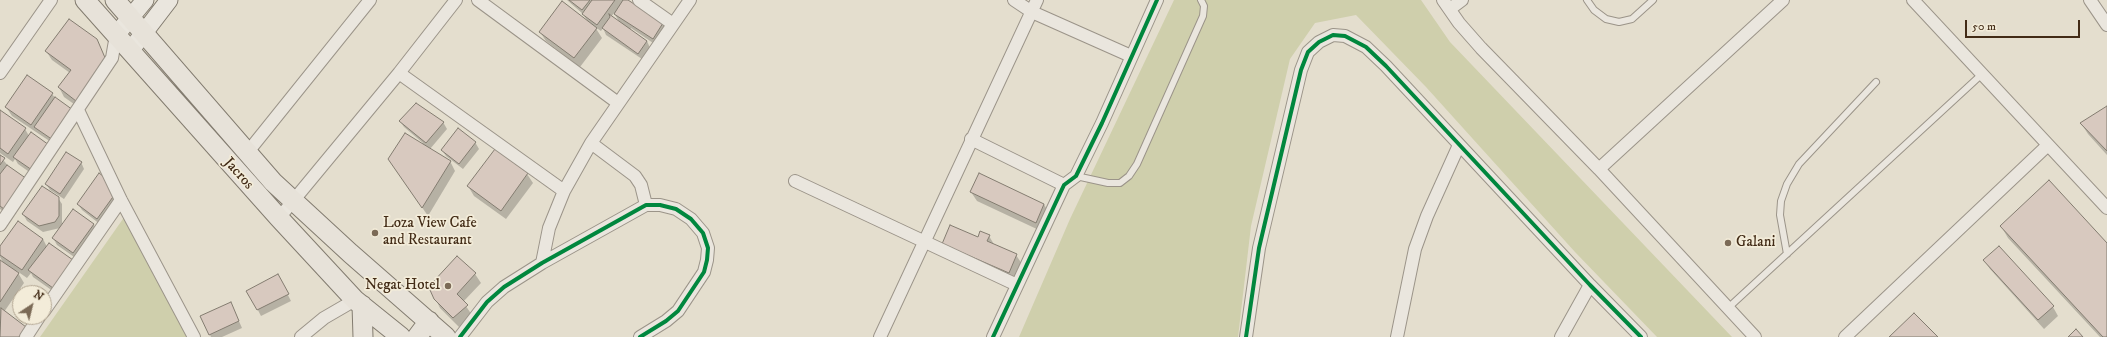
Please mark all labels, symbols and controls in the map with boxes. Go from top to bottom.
scale bar [1967,12,2082,38]
text: 50 m [1972,19,1996,34]
street label: Jacros [219,154,257,194]
place label: Loza View Cafe and Restaurant [383,215,477,250]
marker: Loza View Cafe and Restaurant [370,228,380,238]
place label: Galani [1736,234,1775,252]
marker: Galani [1723,238,1733,248]
place label: Negat Hotel [365,277,440,295]
marker: Negat Hotel [443,281,453,291]
north arrow [12,285,52,325]
text: N [31,288,46,304]

